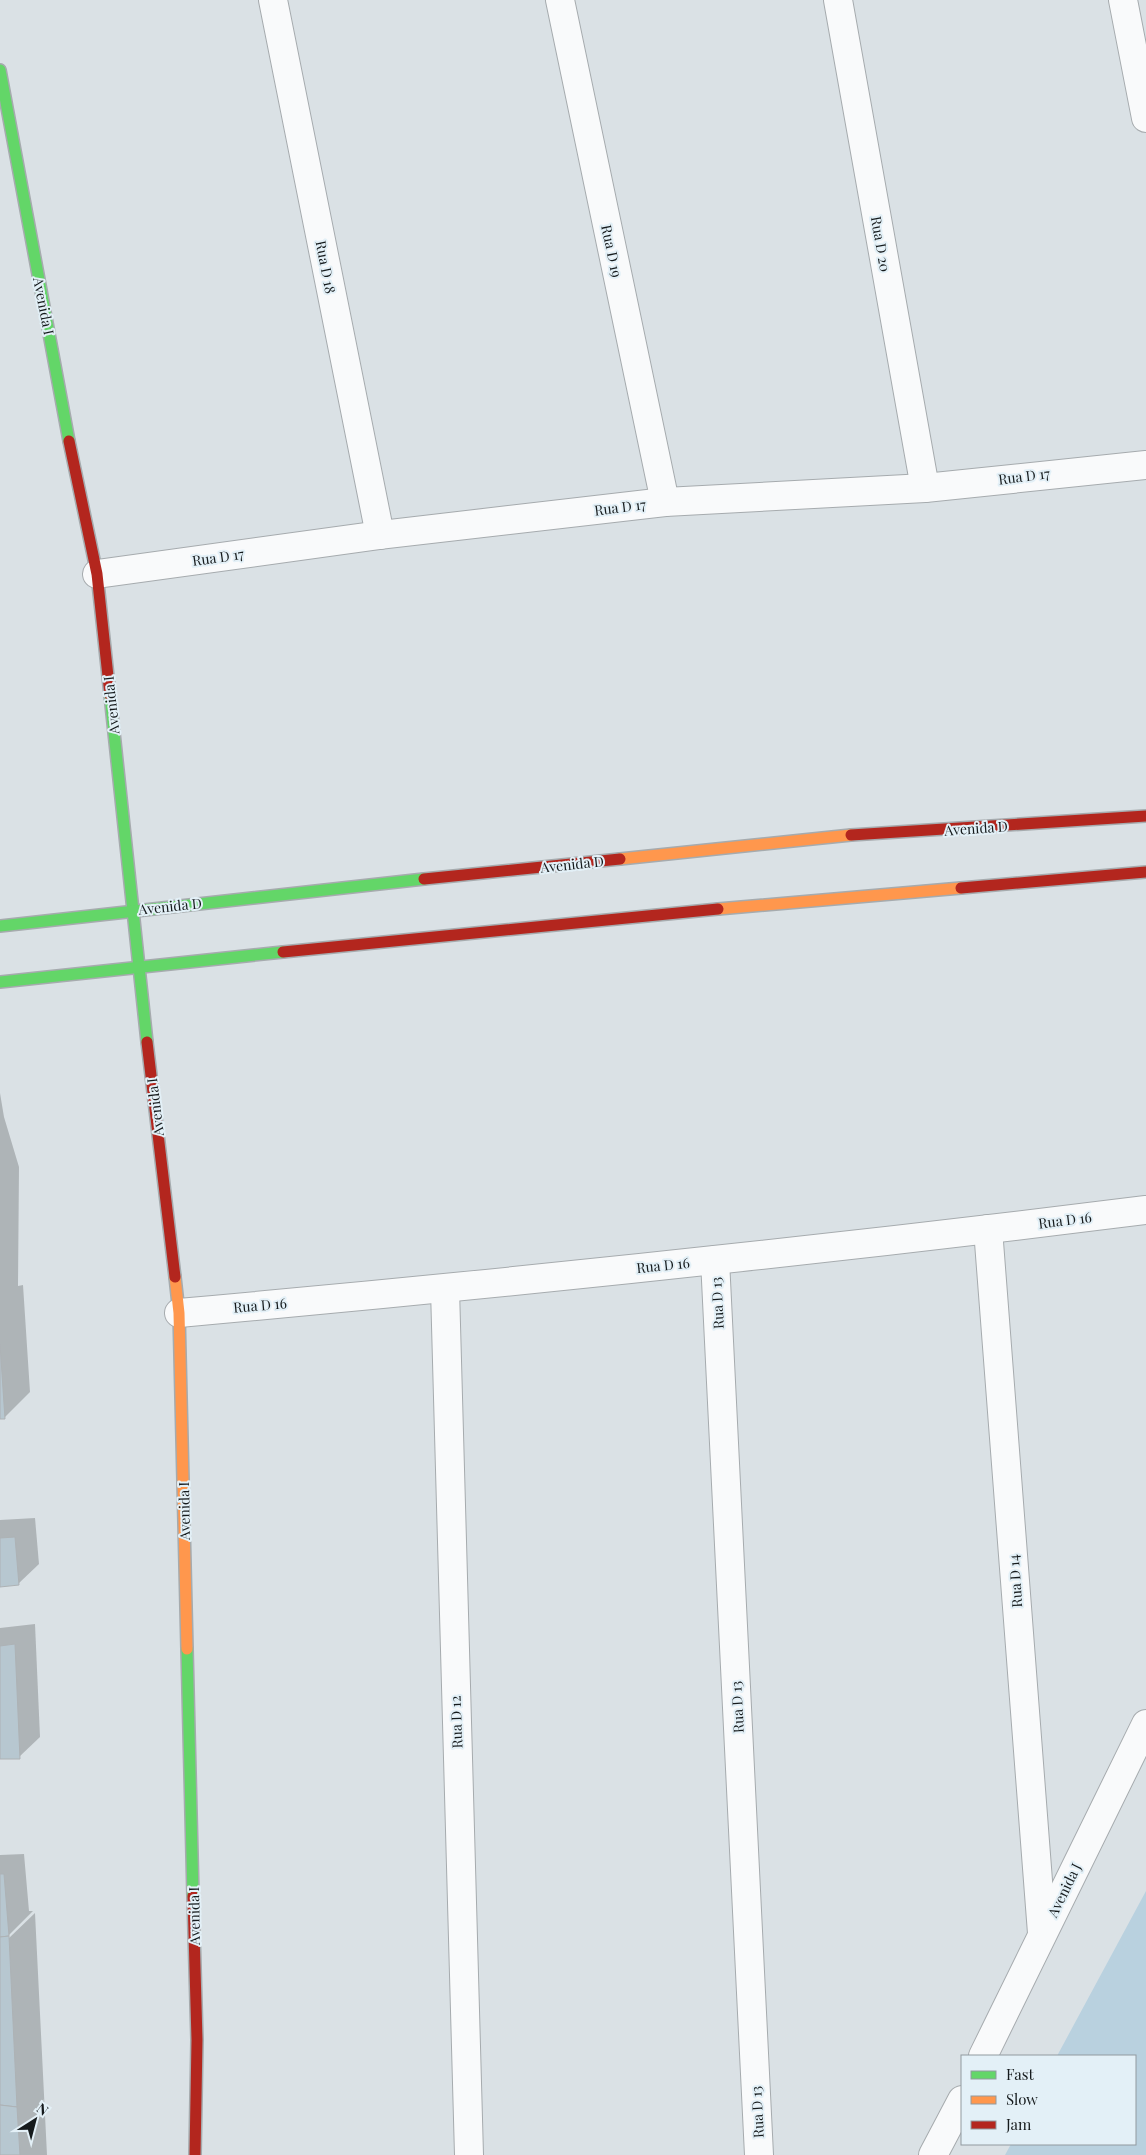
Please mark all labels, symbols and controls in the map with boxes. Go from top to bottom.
street label: Rua D 20 [867,215,895,273]
street label: Rua D 19 [597,223,627,279]
street label: Rua D 18 [312,239,340,295]
street label: Avenida I [29,275,59,337]
street label: Rua D 17 [997,463,1051,489]
street label: Rua D 17 [593,494,647,520]
street label: Rua D 17 [191,544,245,570]
street label: Avenida I [98,675,124,736]
street label: Avenida D [943,816,1008,840]
street label: Avenida D [538,851,605,877]
street label: Avenida D [136,893,203,919]
street label: Avenida I [142,1077,168,1138]
street label: Rua D 16 [1037,1207,1093,1233]
street label: Rua D 16 [635,1253,691,1277]
street label: Rua D 13 [706,1276,728,1330]
street label: Rua D 16 [233,1293,287,1317]
street label: Avenida I [174,1481,194,1541]
street label: Rua D 14 [1004,1554,1026,1608]
street label: Rua D 13 [726,1680,748,1734]
street label: Rua D 12 [446,1695,466,1749]
street label: Avenida J [1042,1859,1085,1921]
street label: Avenida I [184,1886,204,1946]
legend [961,2055,1136,2145]
text: Fast [1006,2064,1035,2084]
street label: Rua D 13 [746,2085,768,2139]
text: Slow [1006,2089,1038,2109]
north arrow [10,2095,60,2145]
text: N [33,2098,53,2120]
text: Jam [1005,2114,1032,2134]

